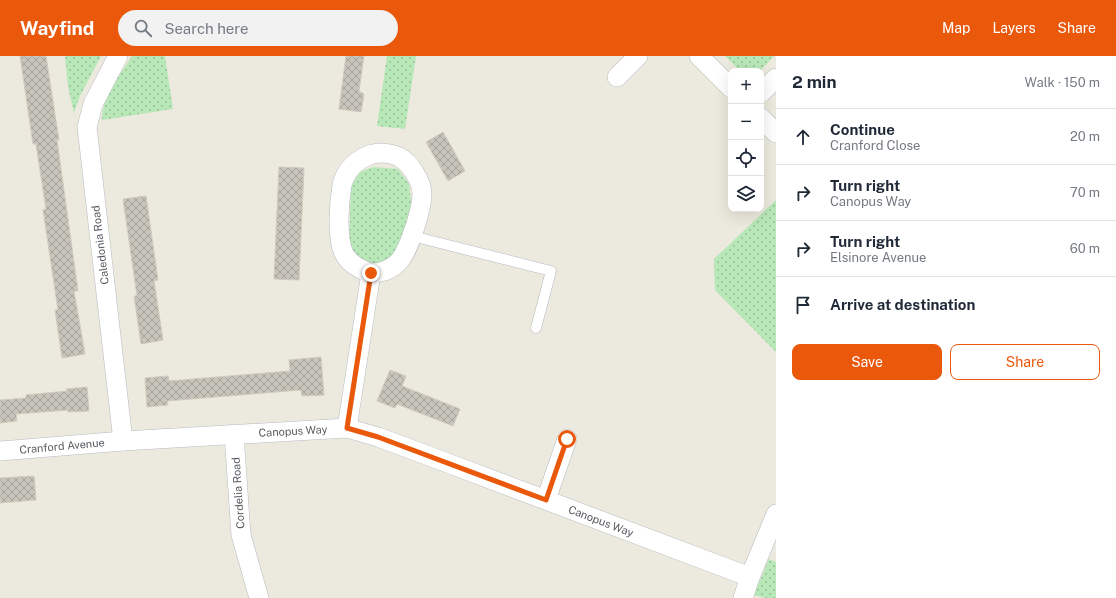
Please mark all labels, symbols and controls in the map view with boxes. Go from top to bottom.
search box [118,10,398,46]
text: Wayfind [20,17,94,39]
icon: search [132,17,154,39]
text: Search here [164,20,249,37]
text: Map [942,20,970,36]
text: Layers [992,20,1036,36]
text: Share [1058,20,1096,36]
map controls [728,68,764,212]
button: + [728,68,764,104]
text: 2 min [792,72,837,92]
text: Walk · 150 m [1025,75,1100,90]
button: − [728,104,764,140]
text: Continue [830,121,895,138]
icon: ahead [792,126,814,148]
text: 20 m [1070,129,1100,144]
text: Cranford Close [830,138,920,153]
button: locate [728,140,764,176]
button: layers [728,176,764,212]
text: Turn right [830,177,900,194]
icon: right [792,182,814,204]
text: 70 m [1070,185,1100,200]
text: Canopus Way [830,194,911,209]
street label: Caledonia Road [89,205,111,285]
text: Turn right [830,233,900,250]
icon: right [792,238,814,260]
text: 60 m [1070,241,1100,256]
text: Elsinore Avenue [830,250,926,265]
route end [362,264,380,282]
icon: arrive [792,294,814,316]
text: Arrive at destination [830,296,975,313]
button: Save [792,344,942,380]
button: Share [950,344,1100,380]
street label: Canopus Way [258,423,328,439]
route start [558,430,576,448]
street label: Cranford Avenue [19,436,105,456]
street label: Cordelia Road [230,457,246,529]
street label: Canopus Way [567,503,635,539]

